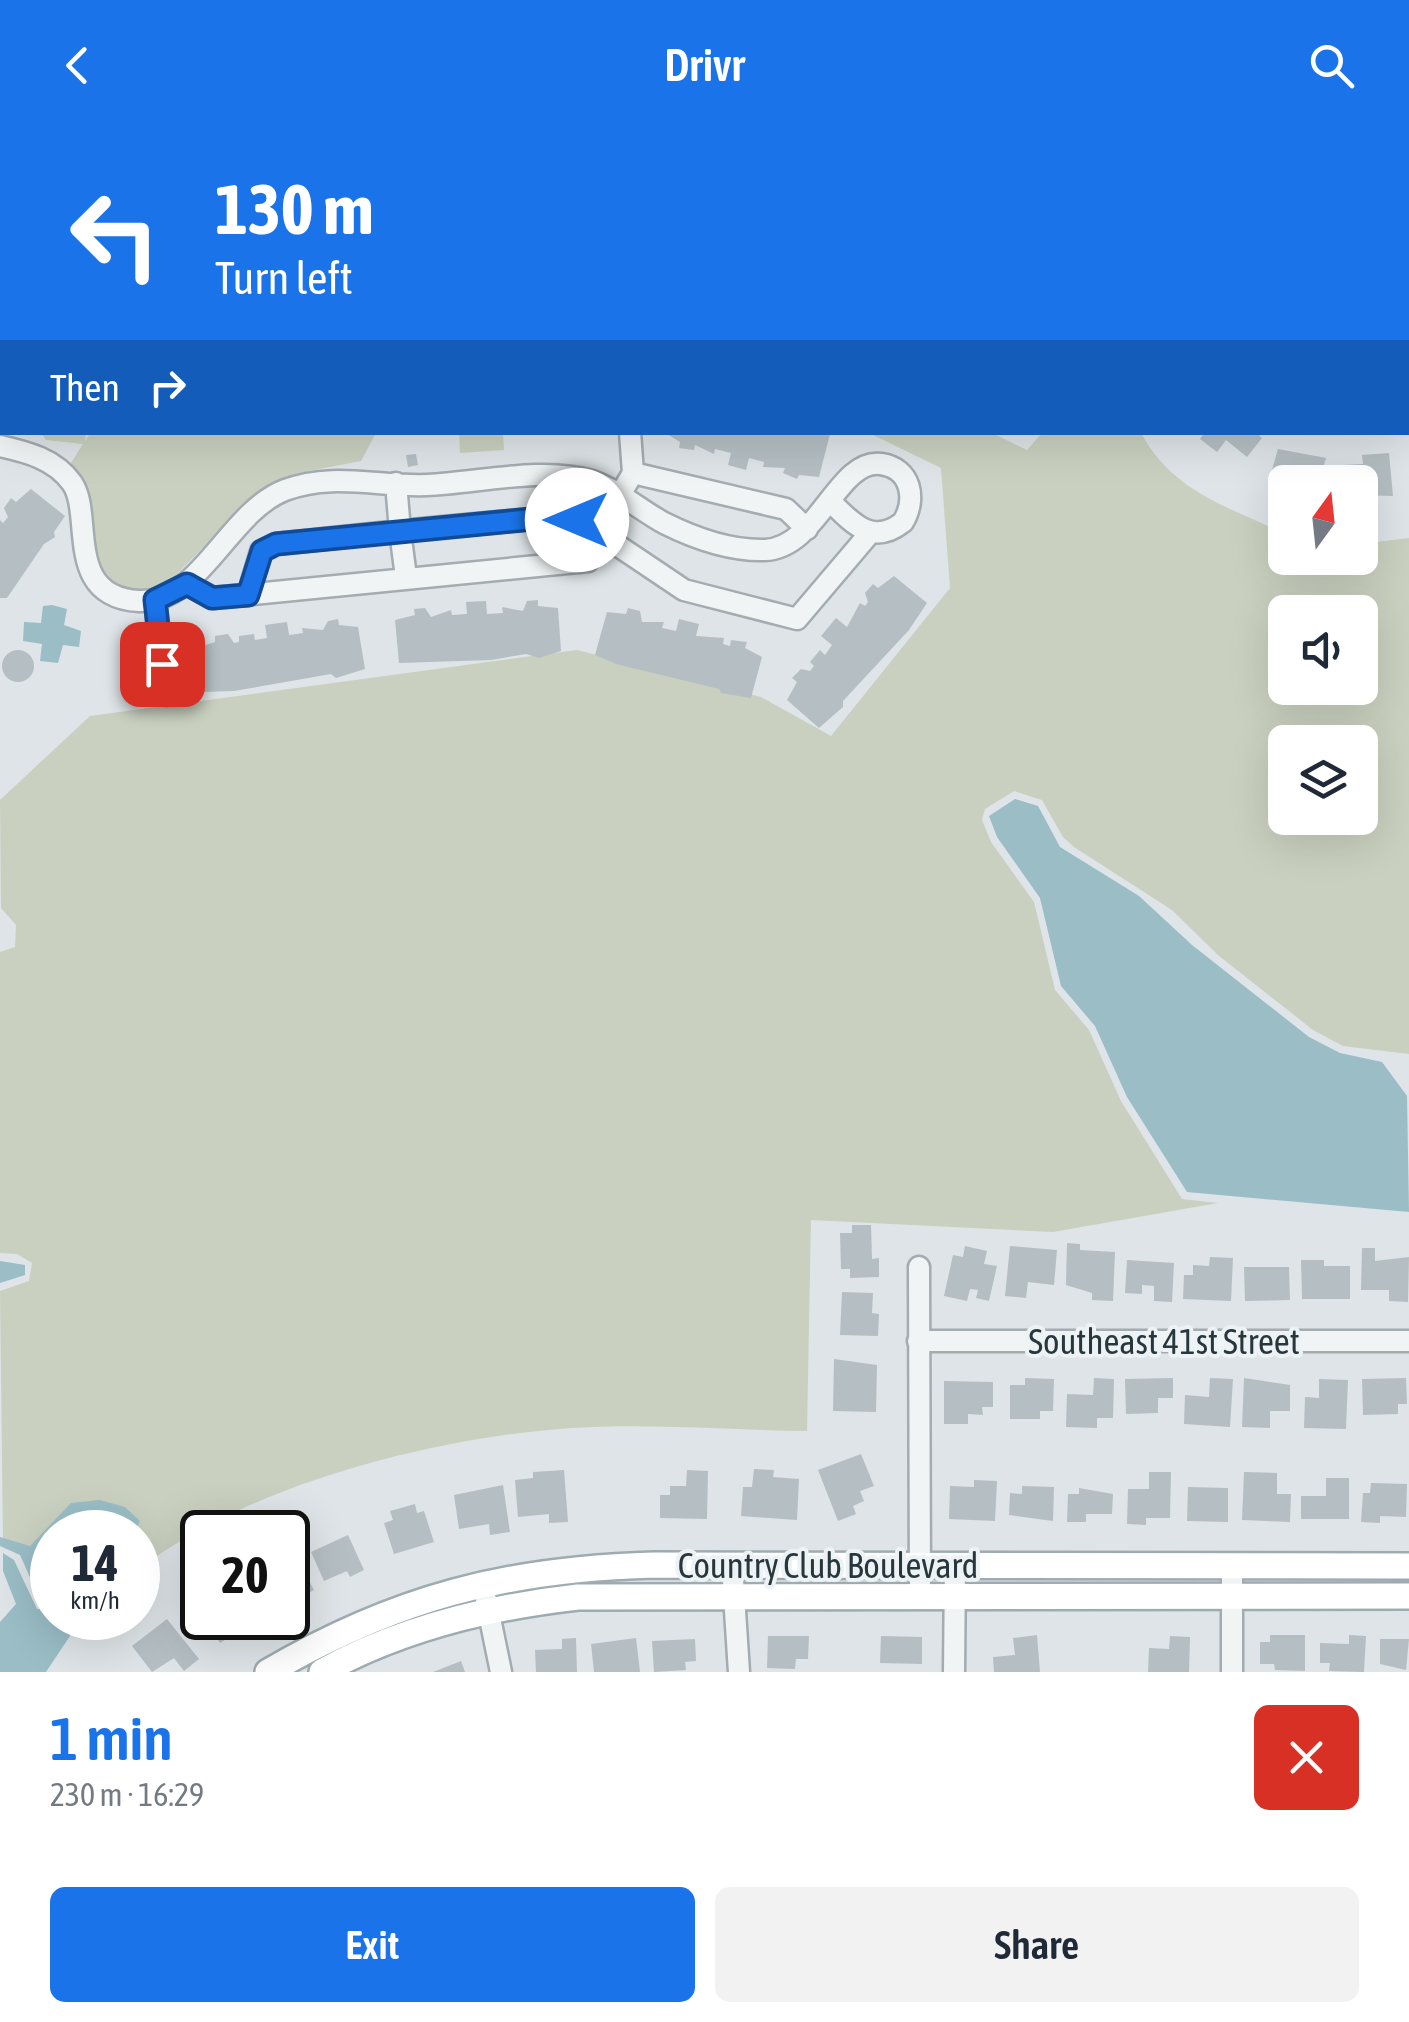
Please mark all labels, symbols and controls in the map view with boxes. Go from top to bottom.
icon: back [50,38,105,93]
icon: search [1304,38,1359,93]
text: Drivr [664,39,745,91]
text: 130 m [215,169,374,249]
icon: left [50,170,180,300]
text: Turn left [215,252,353,304]
icon: right [140,360,195,415]
text: Then [50,366,120,409]
north arrow [1268,465,1378,575]
map controls [1268,465,1378,835]
position arrow [525,468,629,572]
button: sound [1268,595,1378,705]
pin [120,622,205,707]
icon: arrive [135,637,190,692]
button: layers [1268,725,1378,835]
street label: Southeast 41st Street [1028,1321,1300,1361]
speed limit sign: 20 [180,1510,310,1640]
text: 14 [71,1534,118,1592]
street label: Country Club Boulevard [678,1545,978,1585]
text: km/h [70,1586,120,1614]
text: 1 min [50,1704,173,1773]
button: close [1254,1705,1359,1810]
text: 230 m · 16:29 [50,1776,204,1813]
button: Exit [50,1887,695,2002]
button: Share [715,1887,1359,2002]

